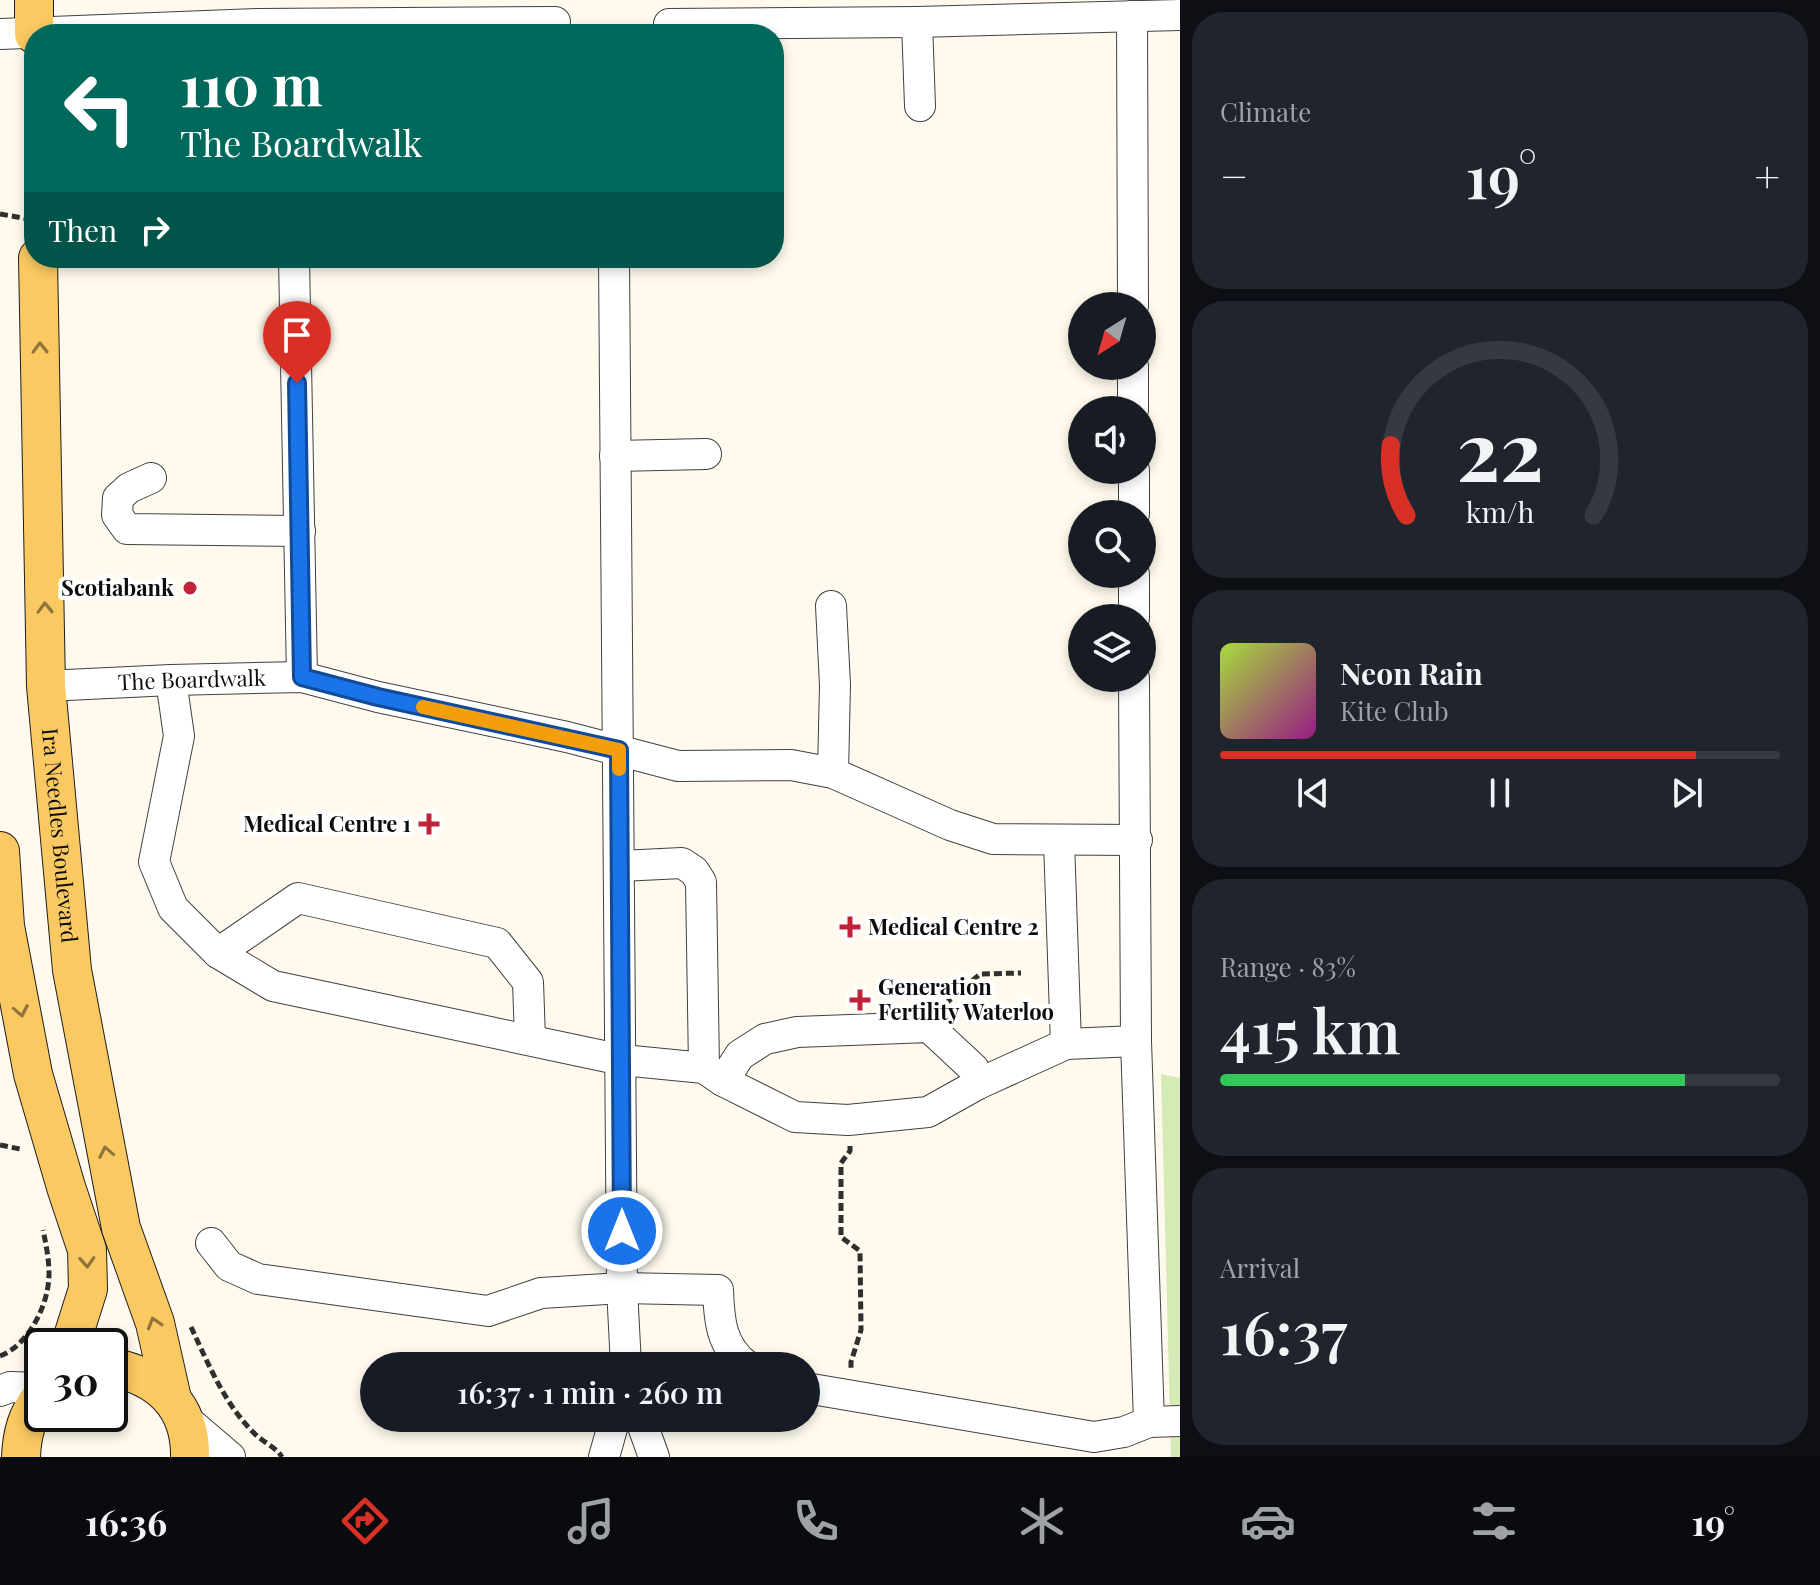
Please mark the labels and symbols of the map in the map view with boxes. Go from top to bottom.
north arrow [1068,292,1156,380]
pin [263,301,331,383]
one-way arrow [31,341,49,354]
place label: Scotiabank [61,572,174,602]
marker: Scotiabank [181,579,199,597]
one-way arrow [36,601,53,614]
street label: The Boardwalk [117,662,266,697]
street label: Ira Needles Boulevard [36,726,85,944]
place label: Medical Centre 1 [243,808,411,838]
marker: Medical Centre 1 [418,813,440,835]
place label: Medical Centre 2 [868,911,1039,941]
marker: Medical Centre 2 [839,916,861,938]
place label: Generation Fertility Waterloo [878,971,1054,1026]
marker: Generation Fertility Waterloo [849,989,871,1011]
one-way arrow [11,1005,28,1018]
one-way arrow [98,1145,115,1159]
position arrow [580,1189,664,1273]
one-way arrow [79,1256,96,1269]
one-way arrow [147,1316,163,1330]
speed limit sign: 30 [24,1328,128,1432]

